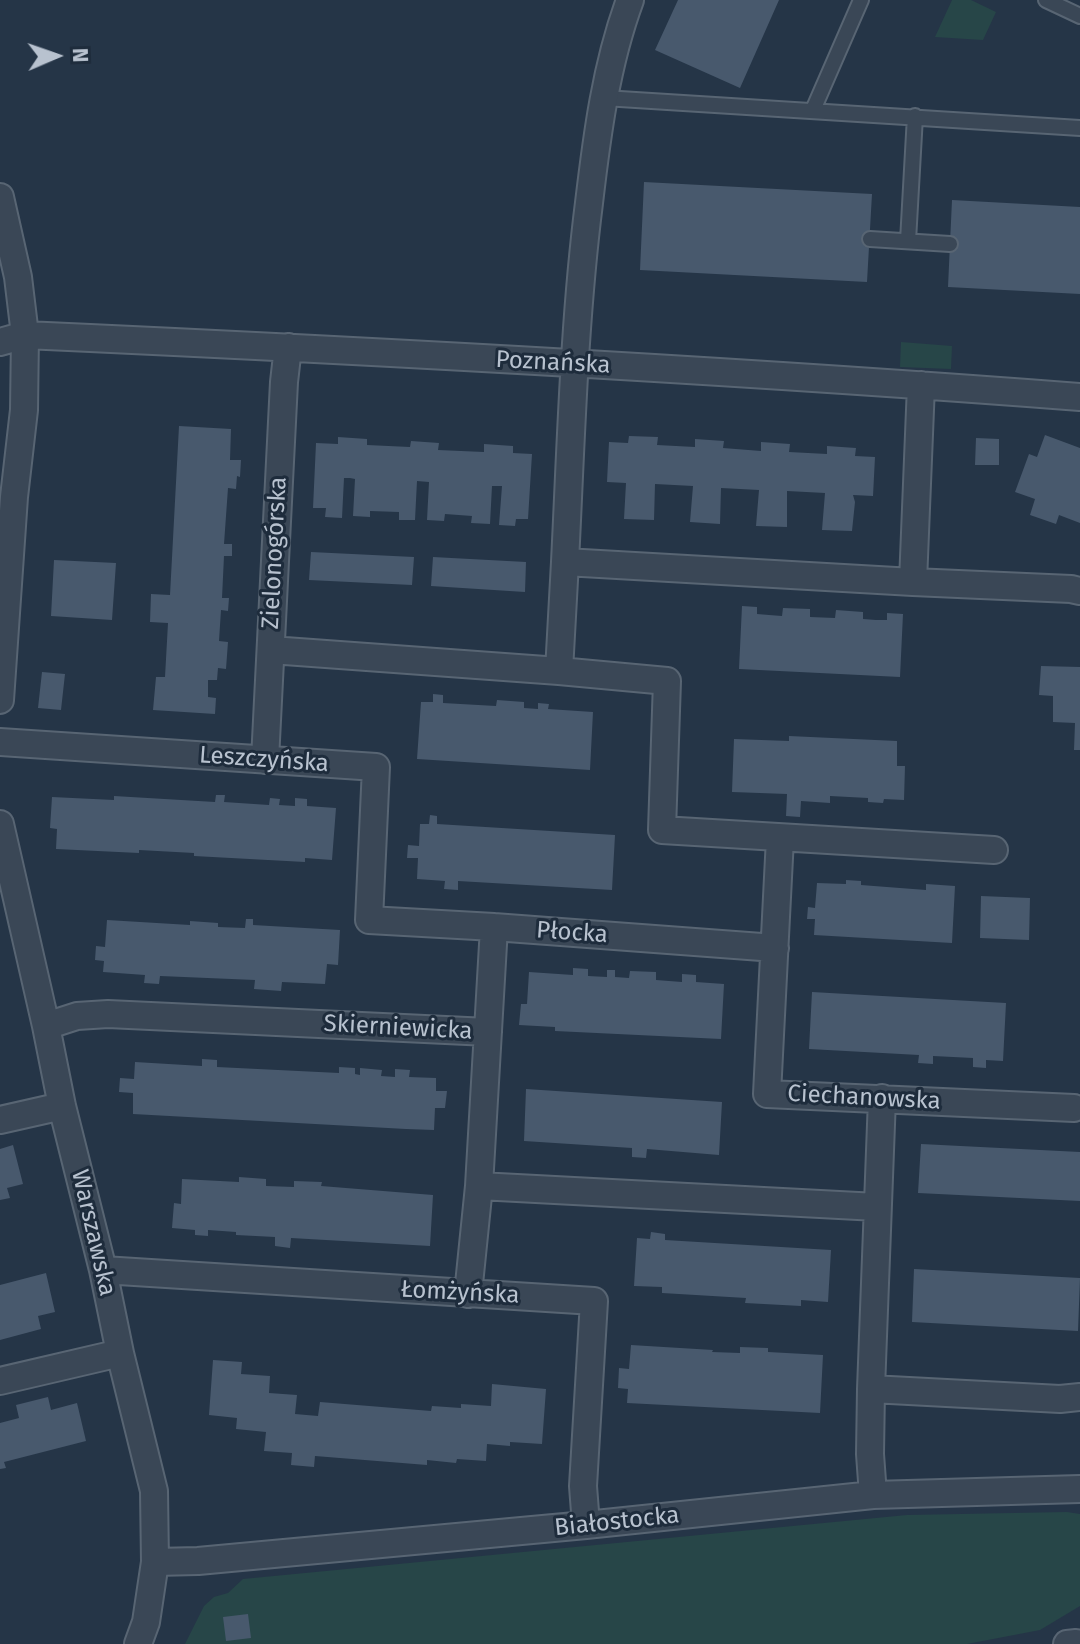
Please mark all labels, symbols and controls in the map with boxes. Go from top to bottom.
north arrow [16,16,96,96]
text: N [67,47,94,63]
street label: Poznańska [495,346,611,380]
street label: Zielonogórska [257,476,293,630]
street label: Leszczyńska [198,741,330,779]
street label: Płocka [535,916,609,950]
street label: Skierniewicka [323,1010,473,1046]
street label: Ciechanowska [787,1080,941,1116]
street label: Warszawska [64,1167,122,1299]
street label: Łomżyńska [400,1276,520,1310]
street label: Białostocka [553,1501,681,1543]

